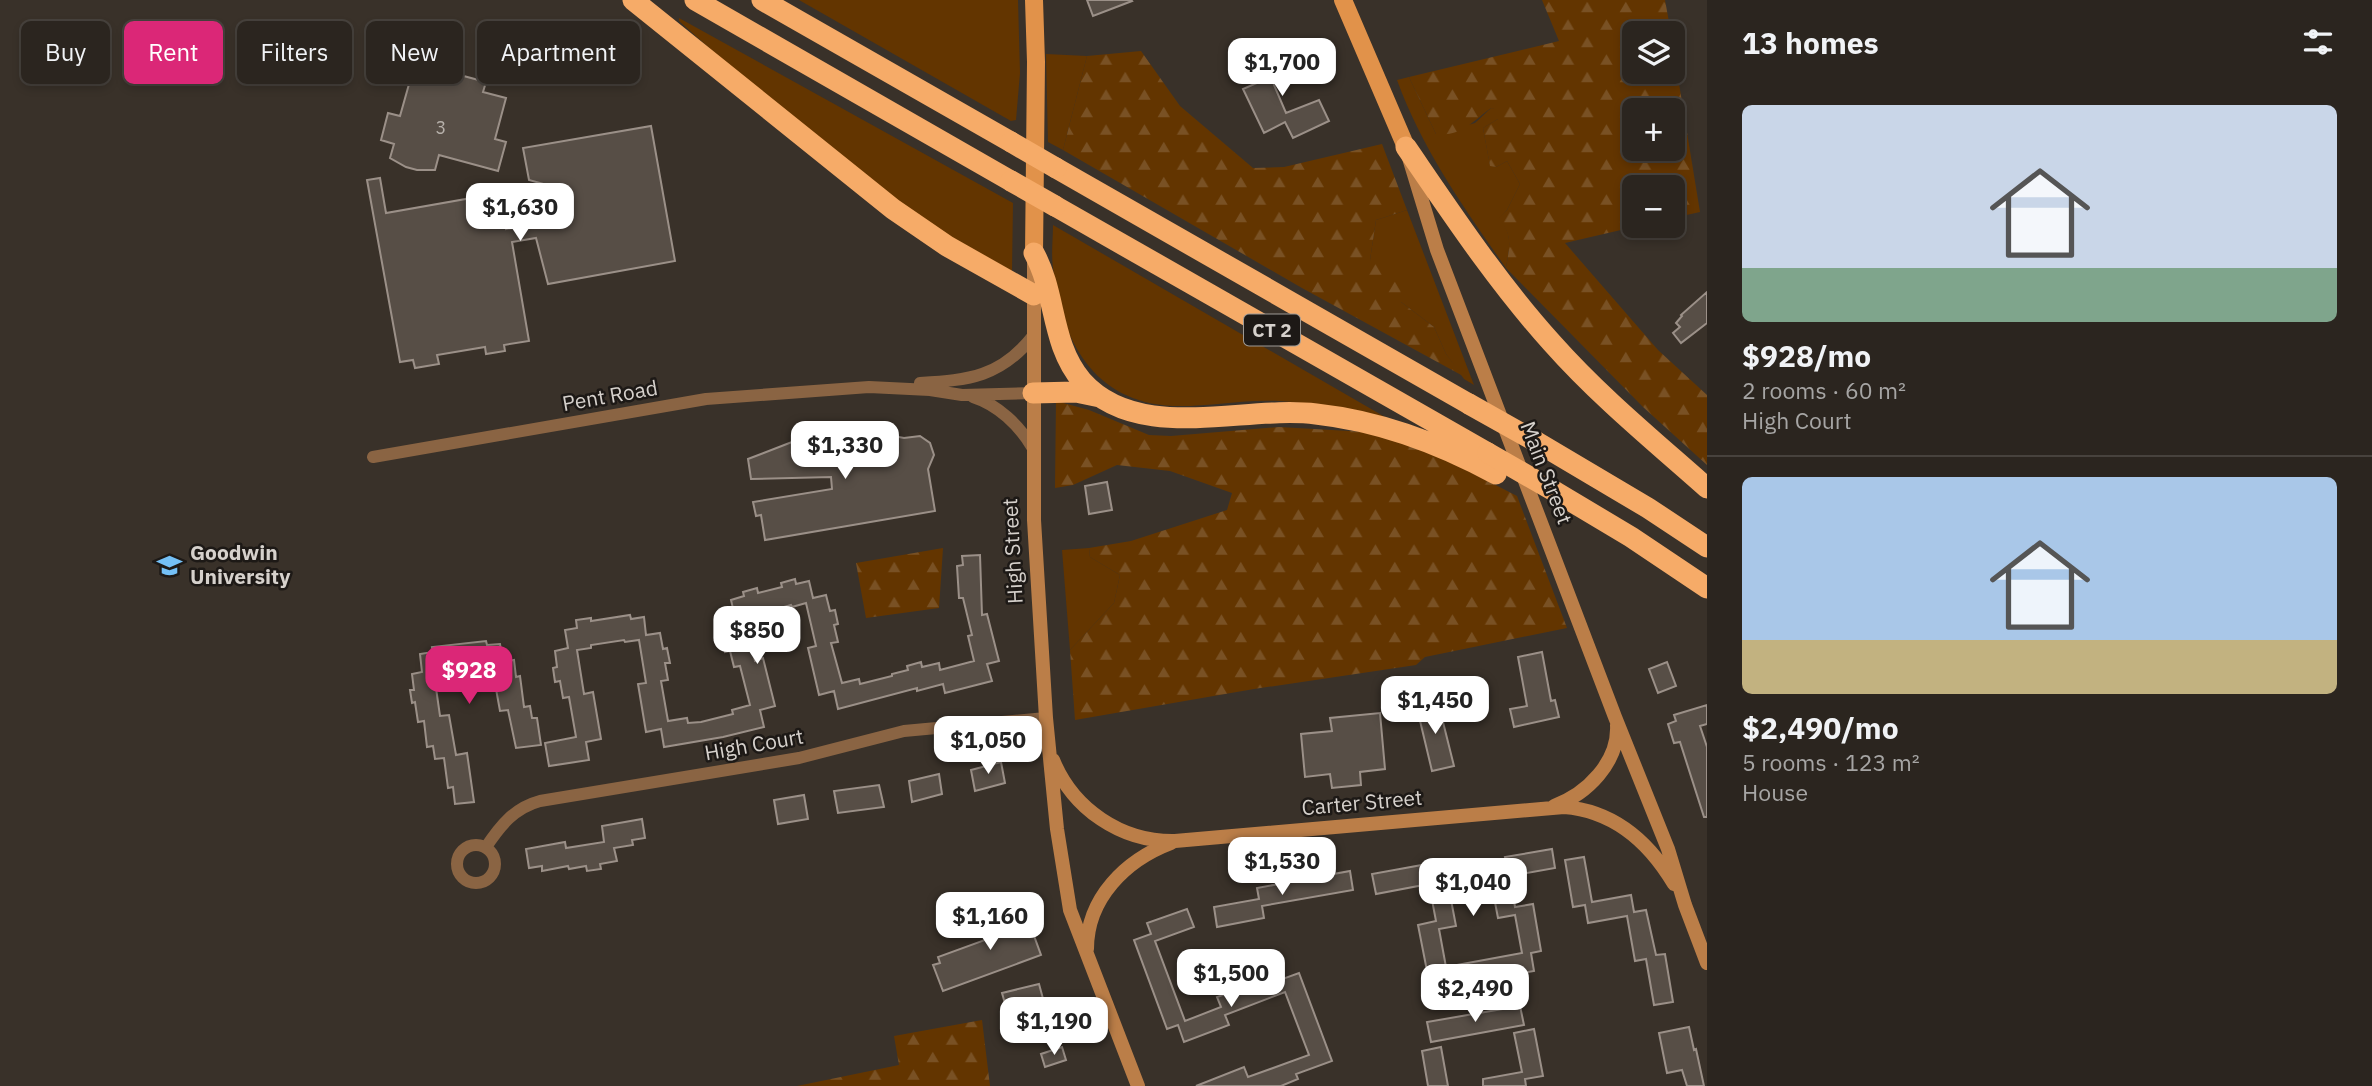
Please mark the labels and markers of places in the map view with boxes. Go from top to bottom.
pin: $1,700 [1225,38,1339,98]
pin: $1,630 [463,184,577,243]
pin: $1,330 [788,421,902,481]
place label: Goodwin University [190,538,291,590]
school or university icon: Goodwin University [156,551,184,579]
pin: $850 [716,606,798,666]
pin: $928 [428,646,510,706]
pin: $1,450 [1378,676,1492,736]
pin: $1,050 [931,716,1045,776]
pin: $1,530 [1225,838,1339,897]
pin: $1,040 [1416,858,1530,918]
pin: $1,160 [933,892,1047,952]
pin: $1,500 [1174,950,1288,1009]
pin: $2,490 [1418,964,1532,1024]
pin: $1,190 [997,998,1111,1057]

